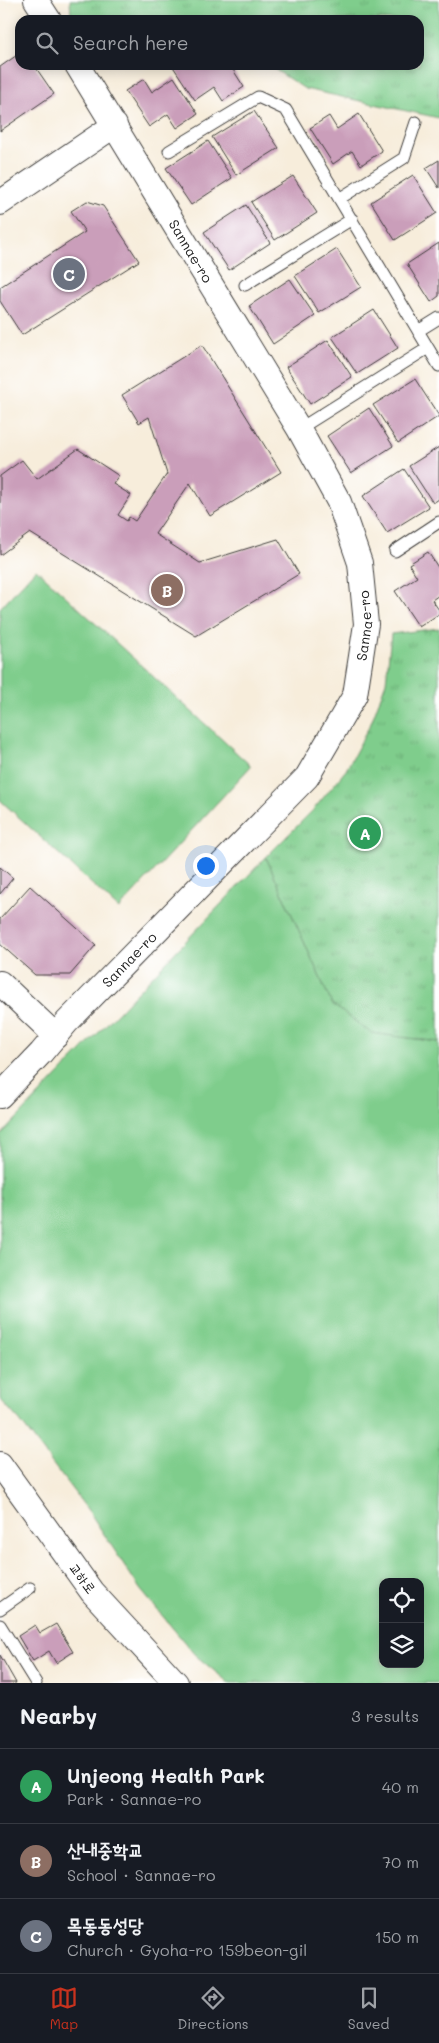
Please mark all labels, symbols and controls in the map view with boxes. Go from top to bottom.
search box [15,15,424,70]
icon: search [33,29,61,57]
text: Search here [73,30,189,55]
street label: Sannae-ro [165,216,217,286]
pin: C [53,255,85,293]
pin: B [151,571,183,609]
street label: Sannae-ro [351,590,376,662]
pin: A [349,814,381,852]
your location [193,853,219,879]
street label: Sannae-ro [97,927,160,991]
street label: 교하로 [65,1559,101,1597]
map controls [379,1578,424,1668]
button: locate [379,1578,424,1623]
button: layers [379,1623,424,1668]
text: Nearby [20,1702,97,1729]
text: 3 results [351,1705,419,1726]
text: Unjeong Health Park [67,1763,265,1788]
text: A [30,1776,42,1797]
text: 40 m [382,1776,419,1797]
text: Park · Sannae-ro [67,1788,201,1809]
text: 산내중학교 [67,1837,143,1862]
text: B [31,1851,41,1872]
text: 70 m [382,1851,419,1872]
text: School · Sannae-ro [67,1864,216,1885]
text: 목동동성당 [67,1912,143,1937]
text: C [30,1926,42,1947]
text: 150 m [375,1926,419,1947]
text: Church · Gyoha-ro 159beon-gil [67,1939,307,1960]
tab: Map [50,1984,78,2033]
tab: Directions [177,1984,249,2033]
tab: Saved [348,1984,389,2033]

